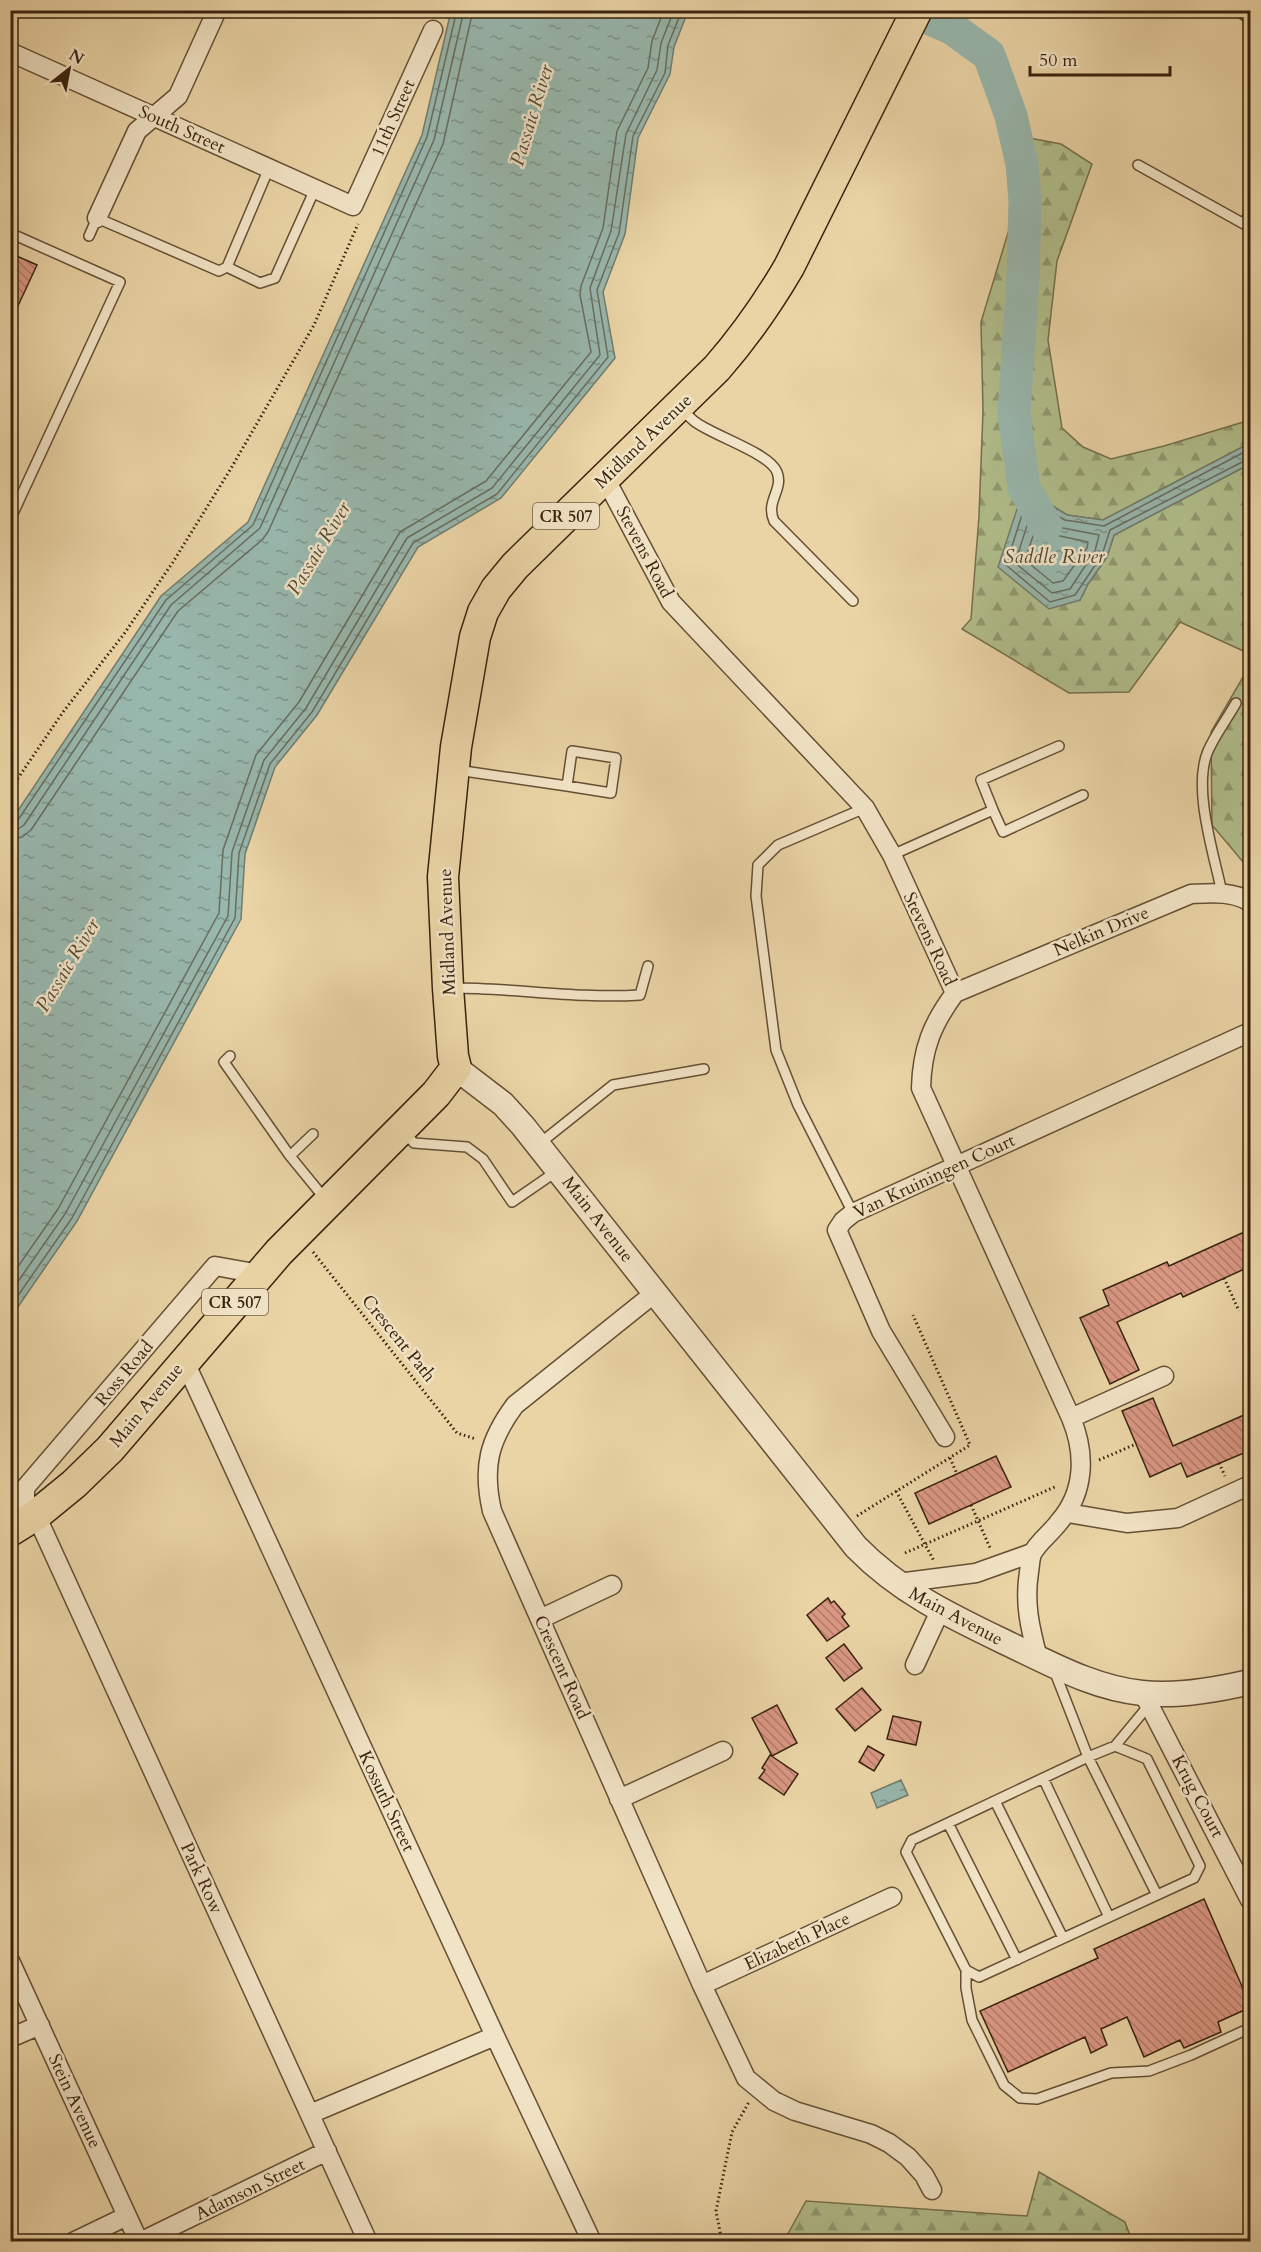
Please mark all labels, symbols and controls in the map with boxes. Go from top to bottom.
north arrow [39,39,99,99]
scale bar [1030,39,1170,77]
text: N [65,44,88,70]
text: 50 m [1039,48,1078,73]
water label: Passaic River [503,60,560,169]
street label: 11th Street [365,75,422,161]
street label: South Street [135,99,229,160]
street label: Midland Avenue [589,388,698,494]
water label: Passaic River [280,495,358,600]
street label: Stevens Road [610,502,679,603]
road number: CR 507 [533,503,599,529]
water label: Saddle River [1003,543,1106,570]
street label: Midland Avenue [433,868,462,996]
street label: Stevens Road [897,888,962,991]
street label: Nelkin Drive [1050,900,1153,963]
water label: Passaic River [29,912,107,1017]
street label: Van Kruiningen Court [849,1128,1019,1225]
street label: Main Avenue [556,1171,639,1268]
road number: CR 507 [202,1289,268,1315]
street label: Crescent Path [356,1289,442,1387]
street label: Ross Road [90,1335,159,1411]
street label: Main Avenue [104,1358,189,1453]
street label: Main Avenue [904,1581,1007,1652]
street label: Crescent Road [528,1611,596,1723]
street label: Kossuth Street [352,1747,421,1856]
street label: Krug Court [1165,1750,1230,1842]
street label: Park Row [174,1838,229,1918]
street label: Elizabeth Place [740,1906,854,1977]
street label: Stein Avenue [42,2050,107,2152]
street label: Adamson Street [191,2152,310,2227]

